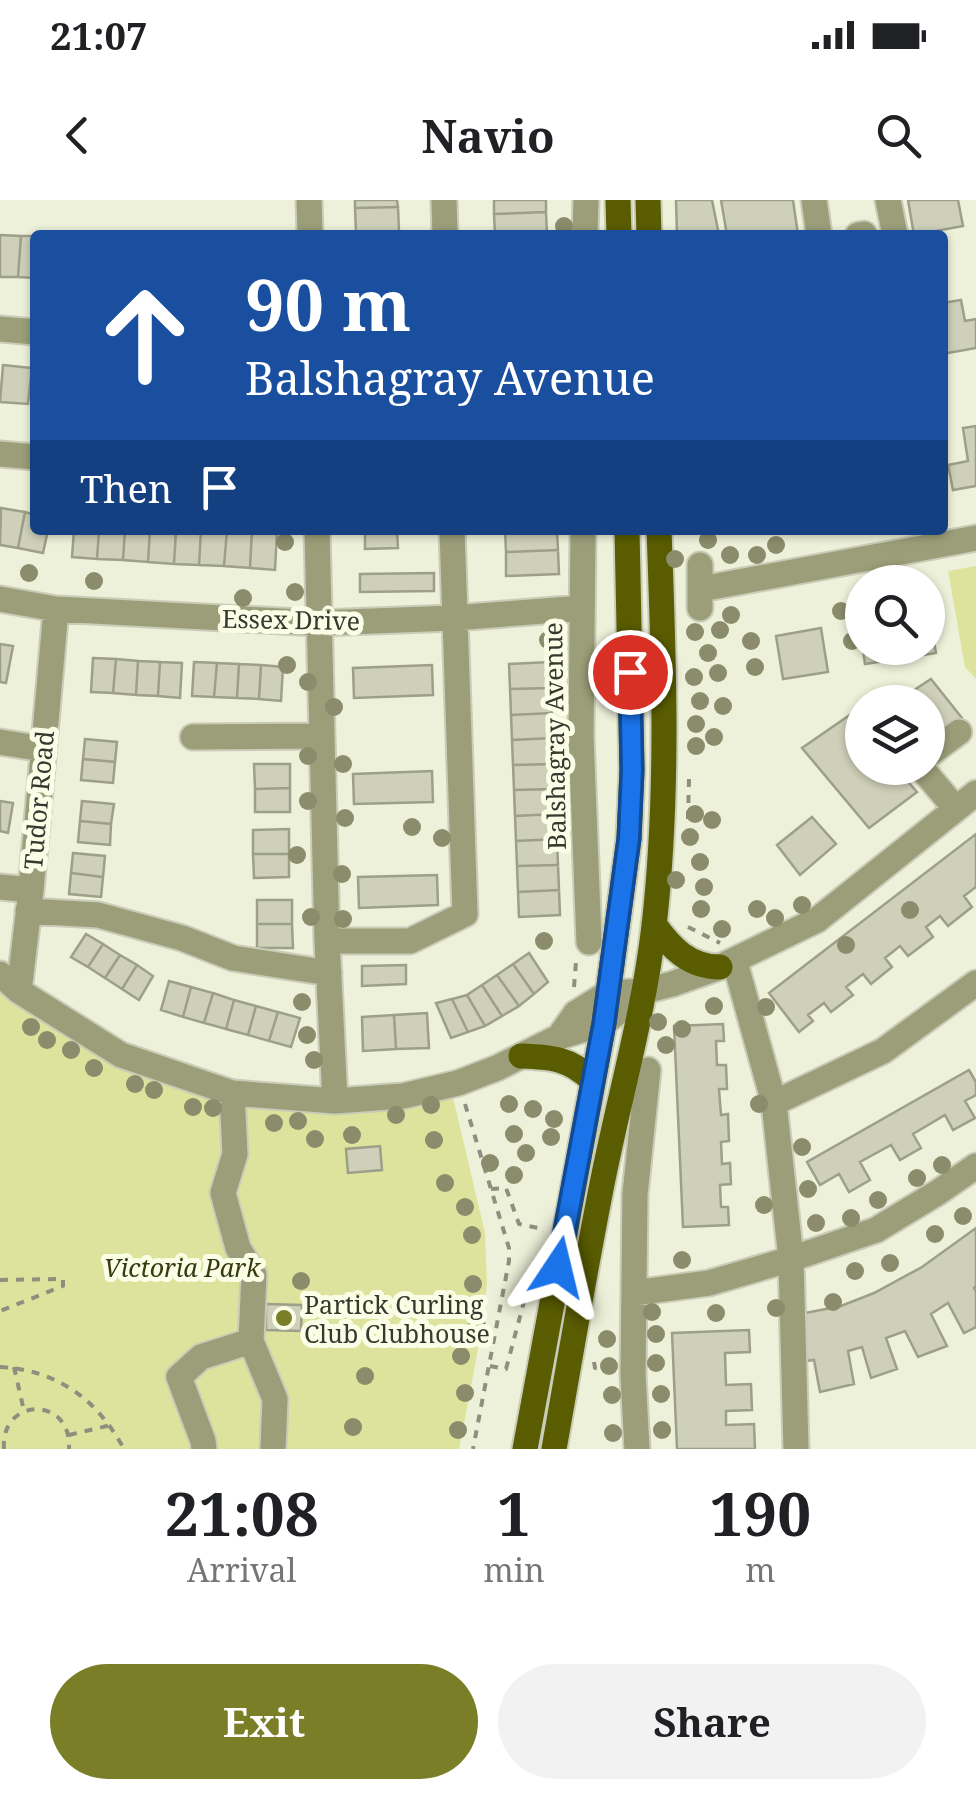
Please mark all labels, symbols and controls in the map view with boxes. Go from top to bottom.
text: 21:07 [50,9,147,61]
text: Navio [421,105,555,166]
icon: back [50,108,105,163]
icon: search [871,108,926,163]
text: 90 m [245,256,411,352]
icon: ahead [80,270,210,400]
text: Balshagray Avenue [245,347,655,408]
icon: arrive [192,460,247,515]
text: Then [80,462,172,514]
map controls [845,565,945,785]
button: search [845,565,945,665]
street label: Essex Drive [222,601,360,637]
street label: Balshagray Avenue [535,622,573,850]
pin [588,630,673,715]
icon: arrive [603,645,658,700]
button: layers [845,685,945,785]
street label: Tudor Road [15,729,61,871]
position arrow [506,1215,610,1319]
park label: Victoria Park [104,1250,261,1284]
place label: Partick Curling Club Clubhouse [304,1287,490,1350]
marker: Partick Curling Club Clubhouse [273,1307,295,1329]
text: 21:08 [165,1472,319,1554]
text: 1 [497,1472,531,1554]
text: 190 [709,1472,811,1554]
text: Arrival [187,1548,296,1591]
text: min [484,1548,545,1591]
text: m [745,1548,775,1591]
button: Exit [50,1664,478,1779]
button: Share [498,1664,926,1779]

